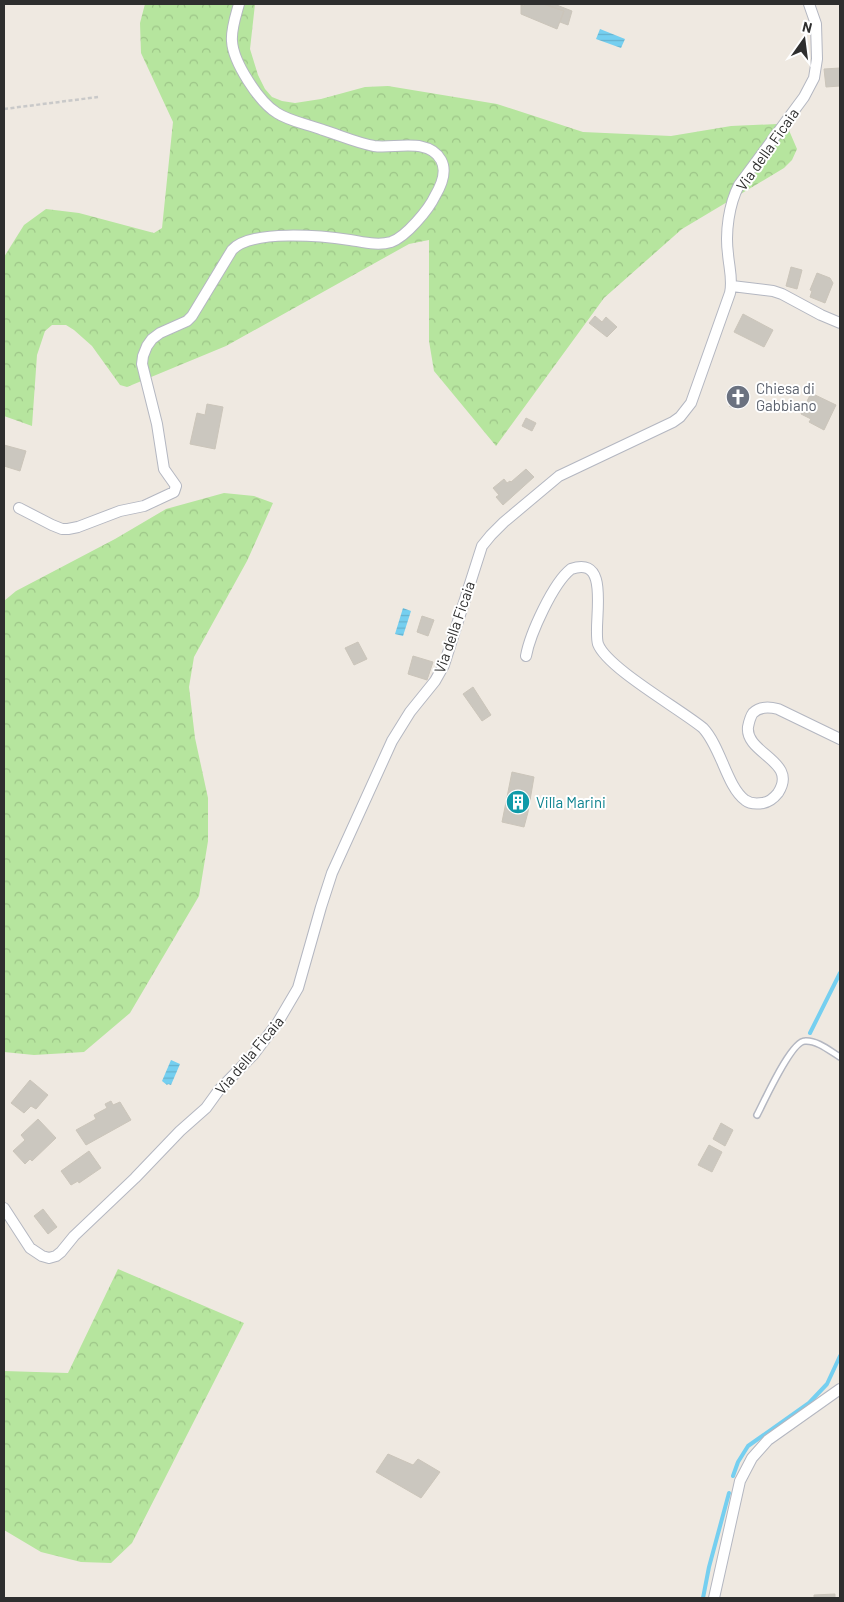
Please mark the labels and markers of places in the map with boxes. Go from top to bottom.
place label: Chiesa di Gabbiano [756,379,817,414]
church icon: Chiesa di Gabbiano [725,384,751,410]
building icon: Villa Marini [505,789,531,815]
place label: Villa Marini [536,793,606,811]

